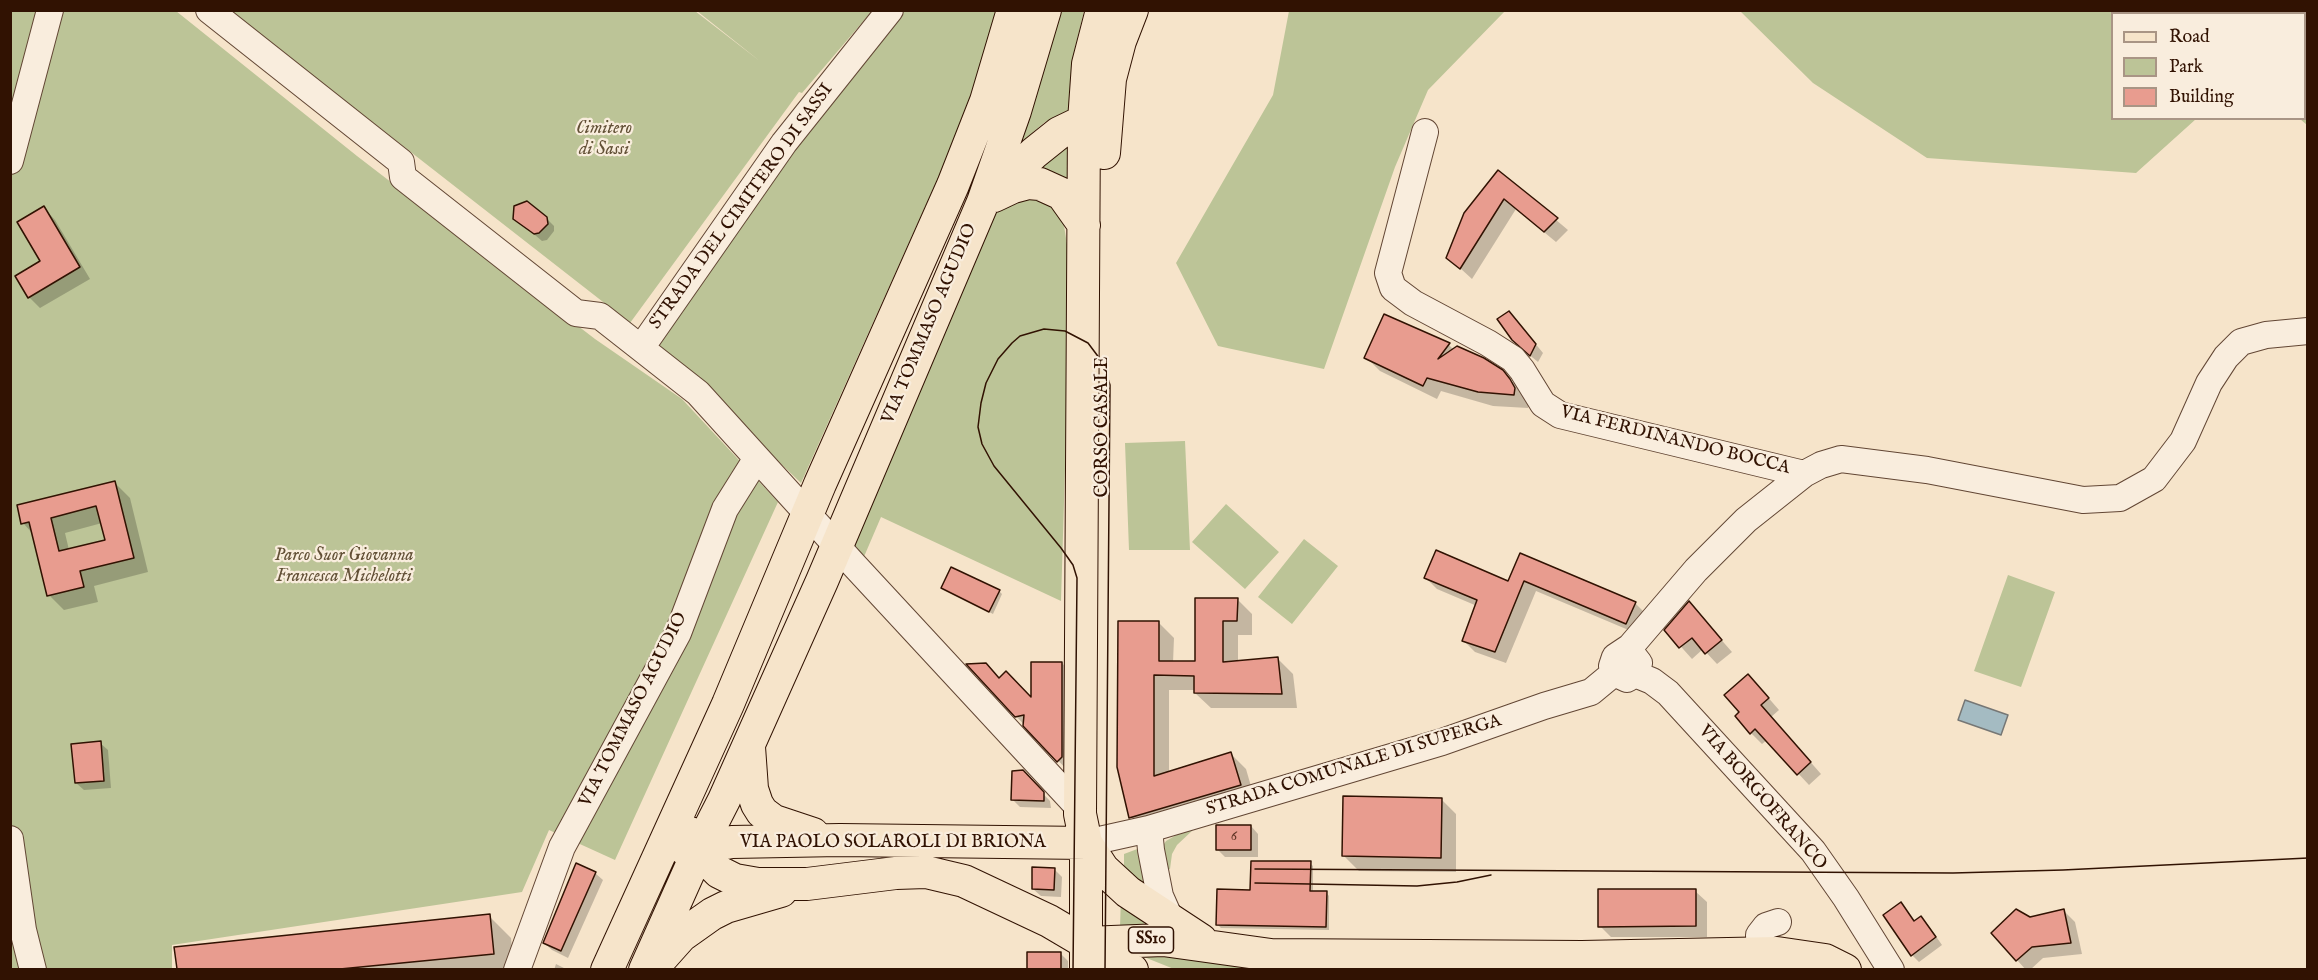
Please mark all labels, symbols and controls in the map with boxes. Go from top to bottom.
legend [2111,12,2306,120]
text: Road [2169,26,2210,49]
text: Park [2169,56,2203,79]
street label: STRADA DEL CIMITERO DI SASSI [646,80,838,334]
text: Building [2169,86,2234,109]
park label: Cimitero di Sassi [576,118,632,160]
street label: VIA TOMMASO AGUDIO [878,221,982,427]
street label: CORSO CASALE [1092,357,1114,497]
street label: VIA FERDINANDO BOCCA [1558,402,1792,480]
park label: Parco Suor Giovanna Francesca Michelotti [274,545,414,588]
street label: VIA TOMMASO AGUDIO [575,609,693,811]
street label: STRADA COMUNALE DI SUPERGA [1204,711,1504,821]
street label: VIA BORGOFRANCO [1693,721,1831,875]
house number: 6 [1231,828,1237,846]
street label: VIA PAOLO SOLAROLI DI BRIONA [740,832,1046,854]
road number: SS10 [1128,927,1174,953]

